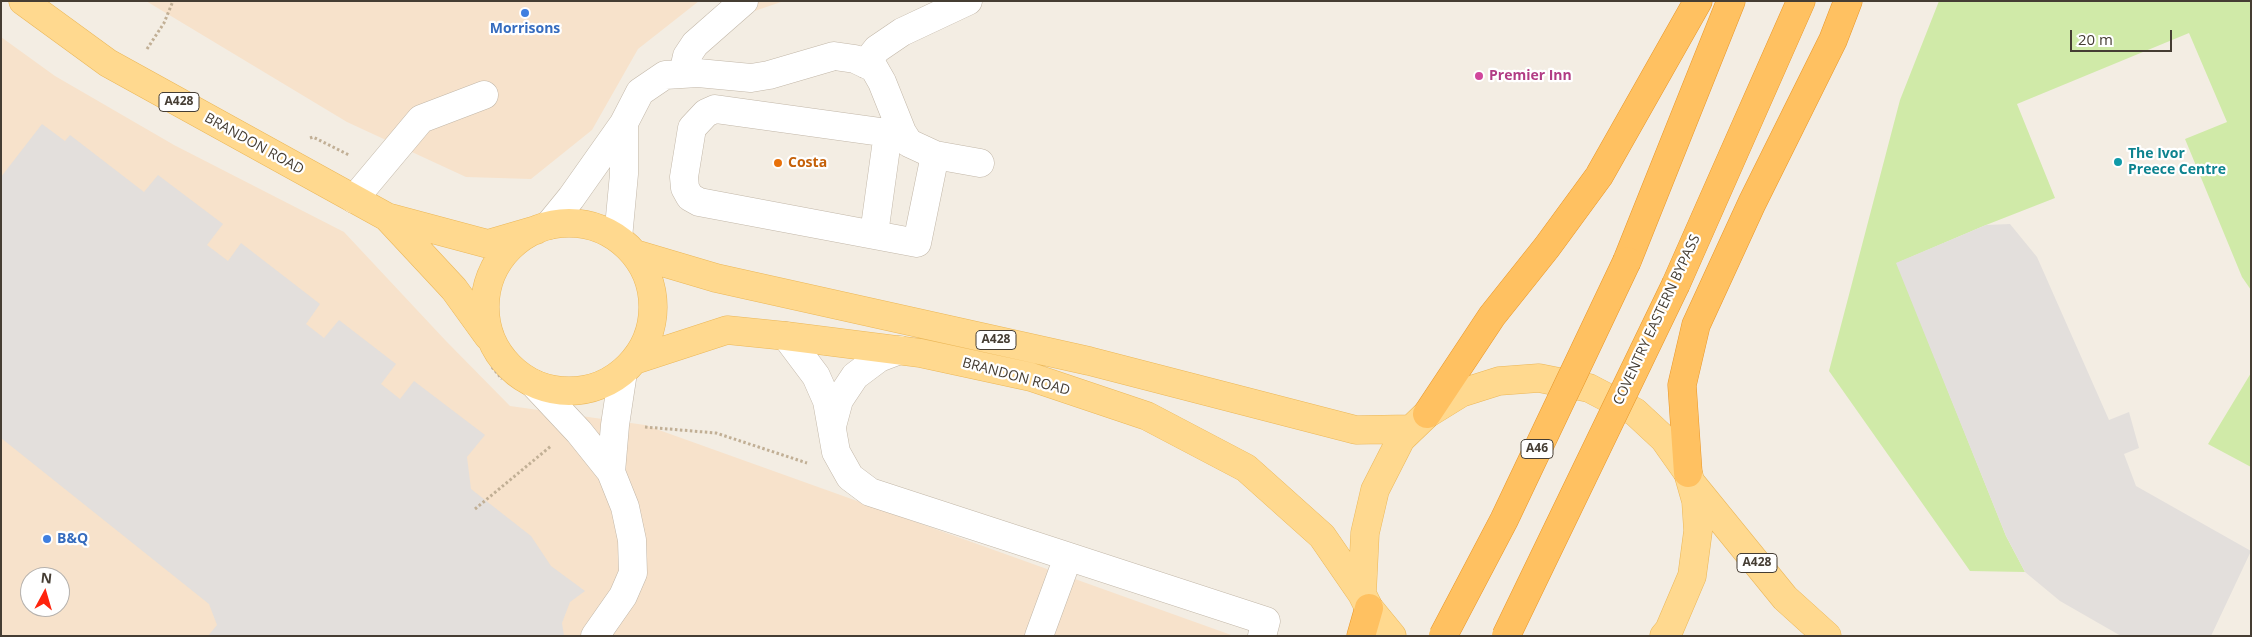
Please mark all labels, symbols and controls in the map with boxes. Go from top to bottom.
marker: Morrisons [519,7,531,19]
scale bar [2072,20,2174,52]
place label: Morrisons [490,21,560,37]
text: 20 m [2078,29,2113,49]
place label: Premier Inn [1489,68,1572,84]
marker: Premier Inn [1473,70,1485,82]
road number: A428 [159,92,199,111]
street label: BRANDON ROAD [201,110,307,178]
place label: The Ivor Preece Centre [2128,146,2226,178]
place label: Costa [788,155,827,171]
marker: The Ivor Preece Centre [2112,156,2124,168]
marker: Costa [772,157,784,169]
street label: COVENTRY EASTERN BYPASS [1610,232,1704,408]
road number: A428 [976,330,1016,350]
street label: BRANDON ROAD [960,355,1072,399]
road number: A46 [1521,439,1553,458]
place label: B&Q [57,531,88,547]
marker: B&Q [41,533,53,545]
road number: A428 [1737,554,1777,572]
north arrow [20,567,70,617]
text: N [40,568,53,588]

